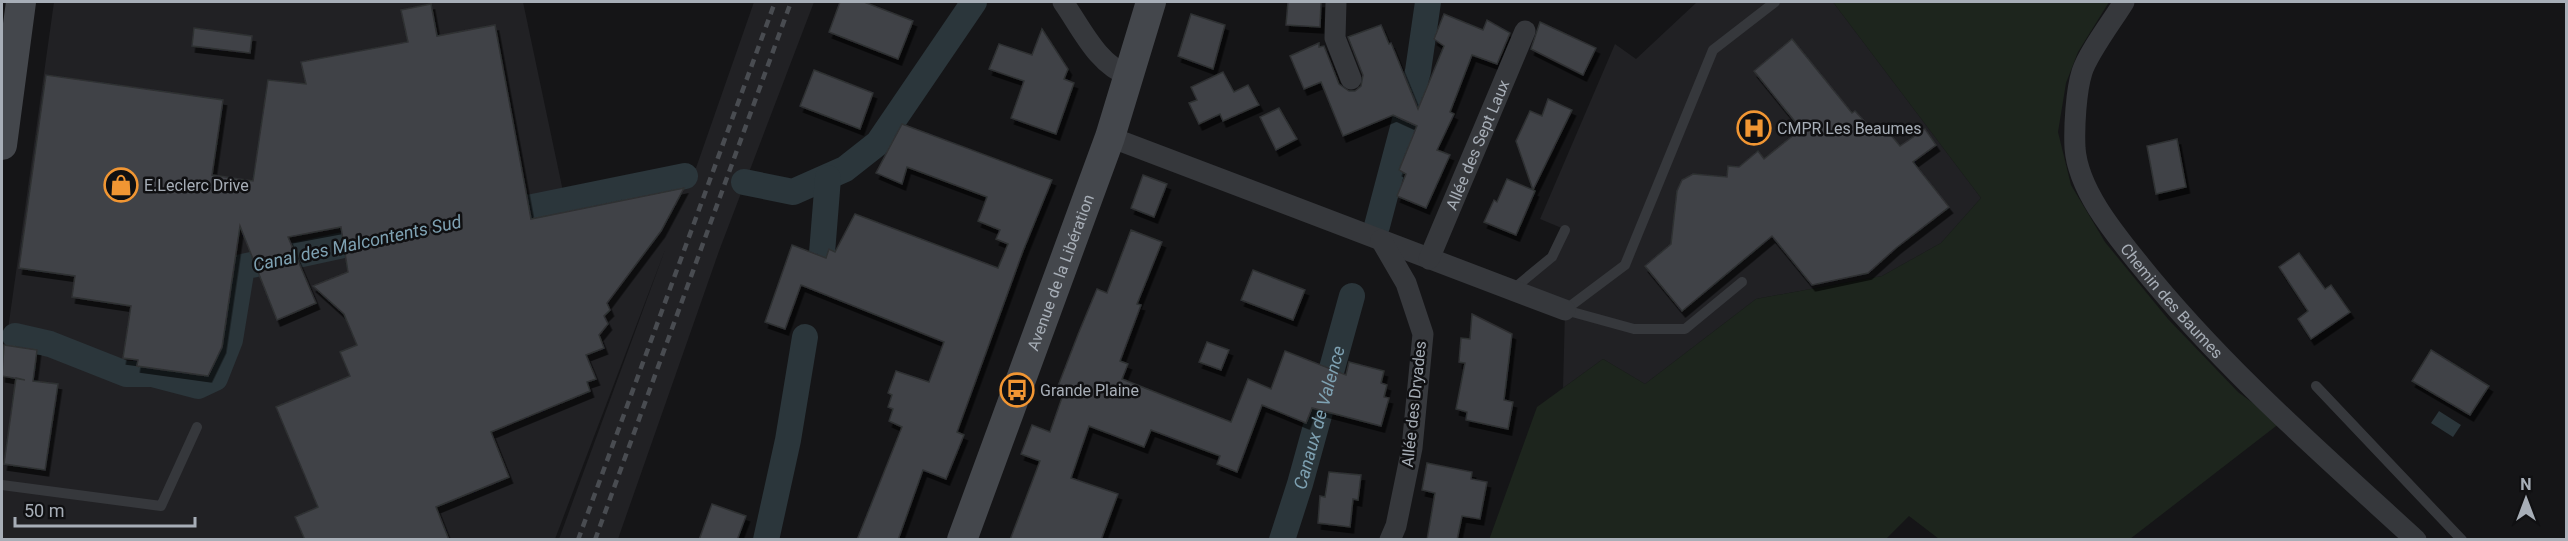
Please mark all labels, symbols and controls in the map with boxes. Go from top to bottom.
street label: Allée des Sept Laux [1441,77,1513,213]
hospital icon: CMPR Les Beaumes [1736,110,1772,146]
place label: CMPR Les Beaumes [1777,119,1921,138]
shop icon: E.Leclerc Drive [103,167,139,203]
place label: E.Leclerc Drive [144,176,249,195]
street label: Avenue de la Libération [1023,192,1098,353]
water label: Canal des Malcontents Sud [251,210,464,275]
street label: Chemin des Baumes [2117,239,2227,362]
street label: Allée des Dryades [1398,340,1430,468]
water label: Canaux de Valence [1289,343,1348,492]
bus stop icon: Grande Plaine [999,372,1035,408]
place label: Grande Plaine [1040,381,1139,400]
north arrow [2496,469,2556,529]
text: N [2520,475,2532,494]
scale bar [15,490,195,528]
text: 50 m [24,500,64,521]

